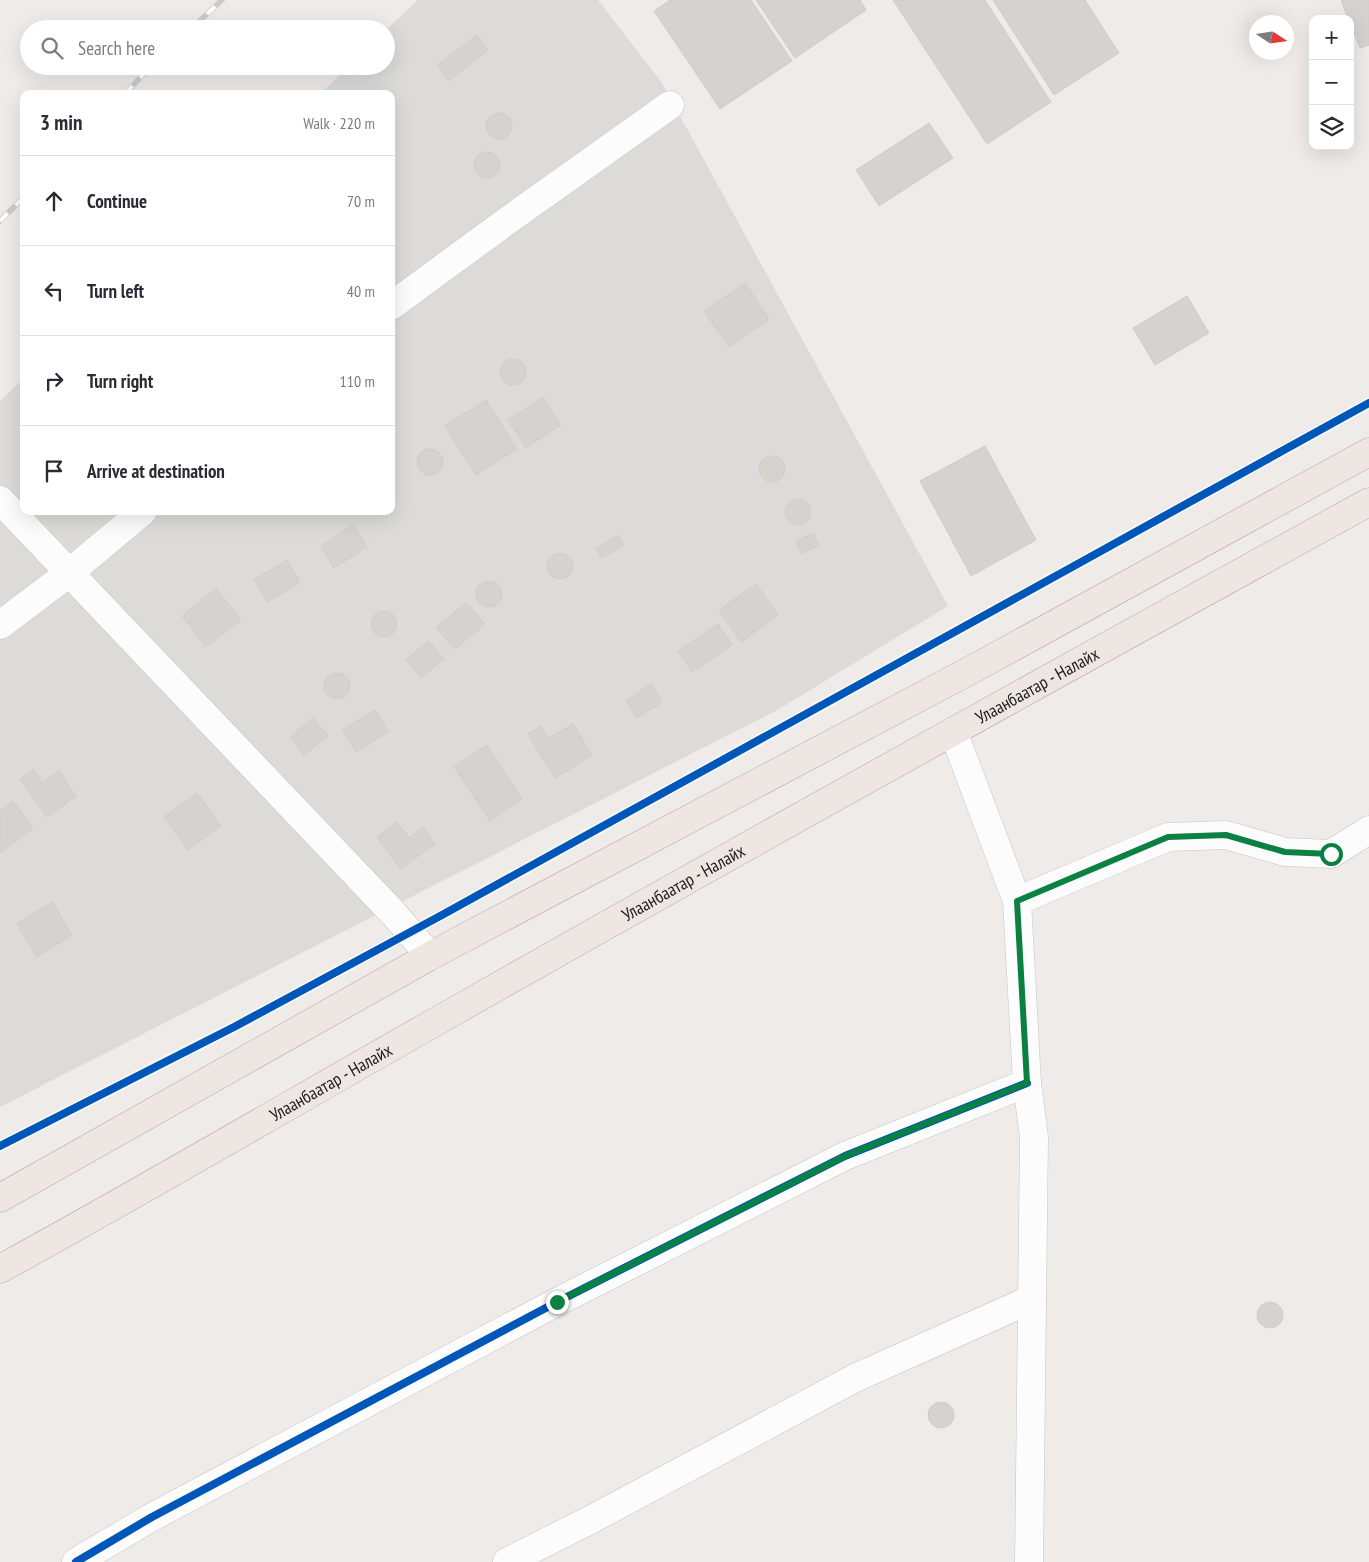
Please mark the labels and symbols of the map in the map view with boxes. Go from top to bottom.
north arrow [1249,15,1294,60]
street label: Улаанбаатар - Налайх [971,641,1103,728]
street label: Улаанбаатар - Налайх [617,838,749,926]
route start [1320,843,1343,866]
street label: Улаанбаатар - Налайх [265,1037,396,1126]
route end [546,1291,569,1314]

